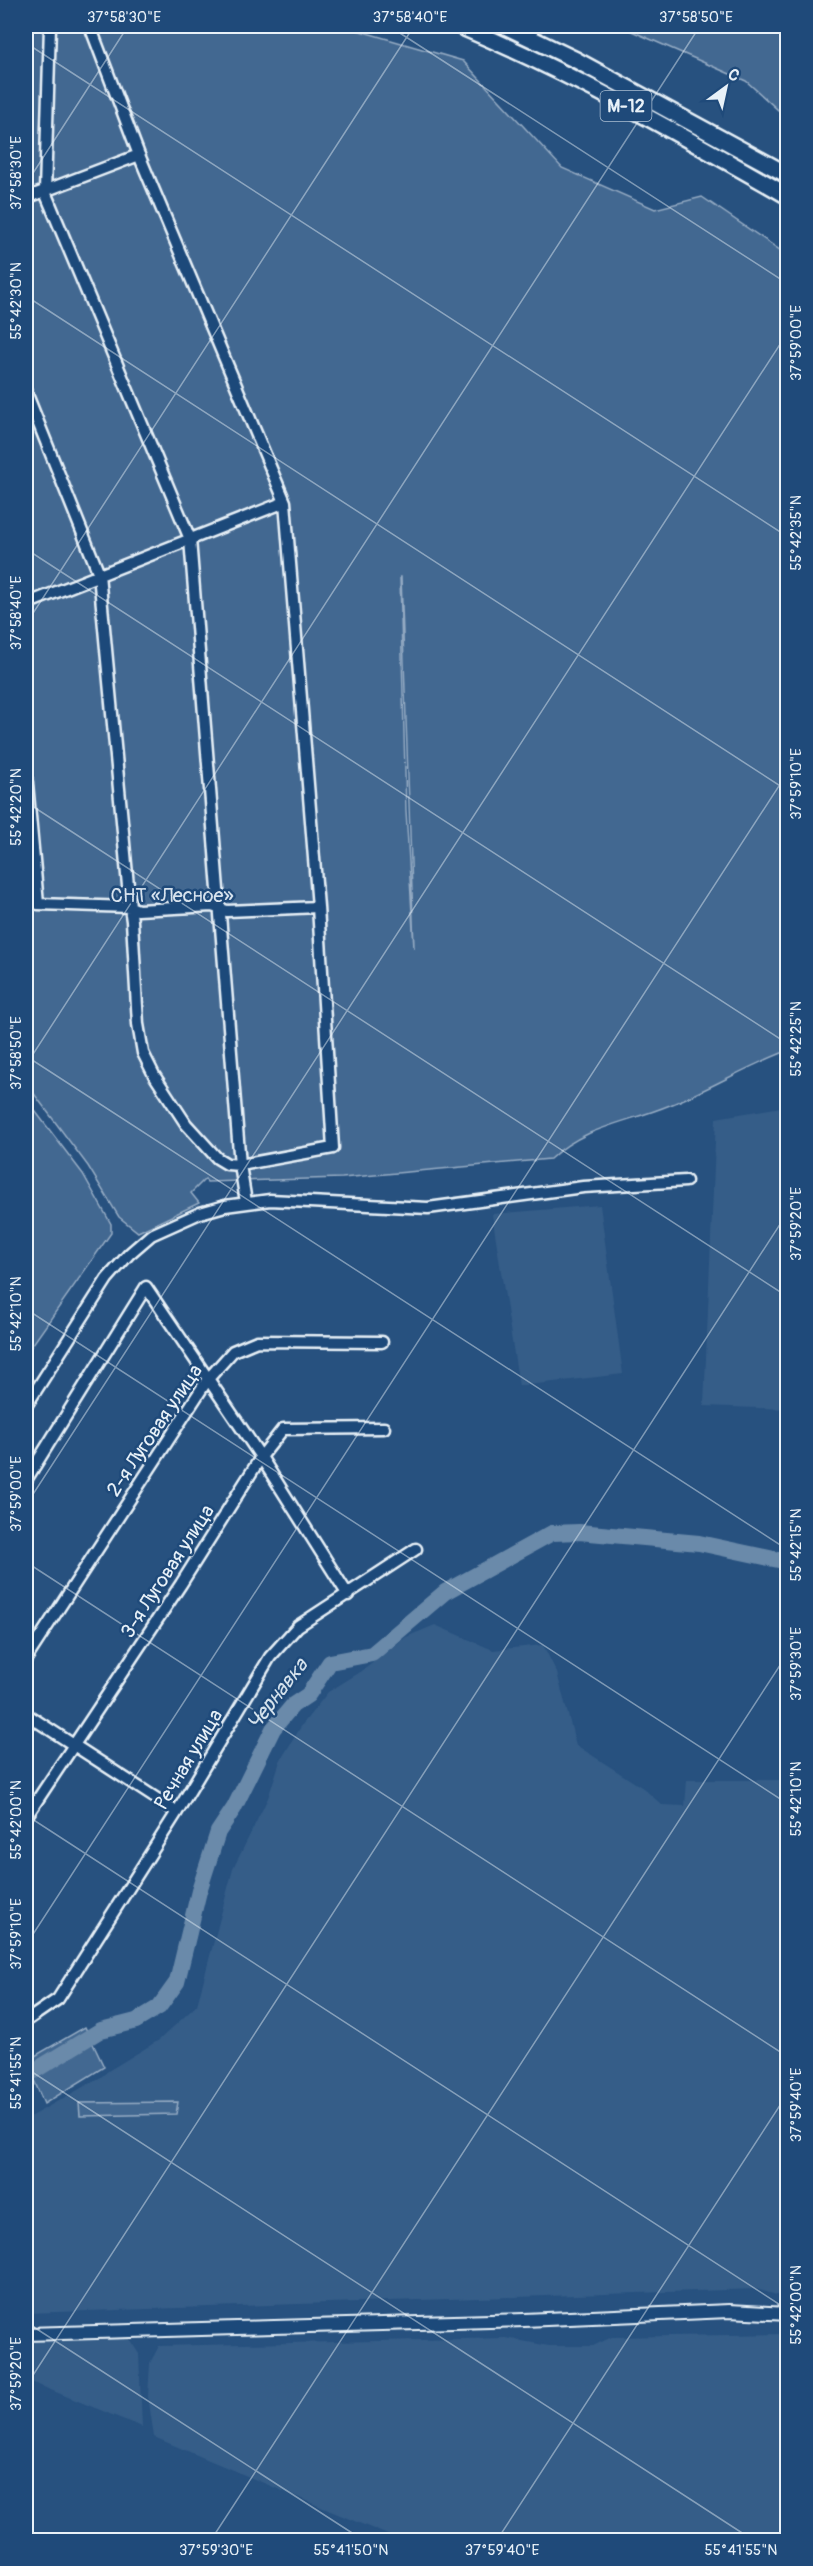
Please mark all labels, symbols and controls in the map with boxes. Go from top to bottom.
text: 37°58'30"E [87,8,161,27]
text: 37°58'40"E [373,8,447,27]
text: 37°58'50"E [659,8,733,27]
north arrow [696,57,756,117]
text: С [724,64,743,86]
road number: М-12 [600,91,652,121]
text: 37°58'30"E [7,136,26,210]
text: 55°42'30"N [7,262,26,340]
text: 37°59'00"E [787,305,806,381]
text: 55°42'35"N [787,495,806,571]
text: 37°58'40"E [7,576,26,650]
text: 37°59'10"E [787,748,806,820]
text: 55°42'20"N [7,768,26,846]
park label: СНТ «Лесное» [110,883,234,908]
text: 55°42'25"N [787,1001,806,1077]
text: 37°58'50"E [7,1016,26,1090]
text: 37°59'20"E [787,1187,806,1261]
text: 55°42'10"N [7,1276,26,1352]
street label: 2-я Луговая улица [101,1359,208,1501]
text: 37°59'00"E [7,1456,26,1532]
street label: 3-я Луговая улица [115,1500,220,1643]
text: 55°42'15"N [787,1508,806,1582]
text: 37°59'30"E [787,1627,806,1701]
water label: Чернавка [241,1652,315,1736]
street label: Речная улица [149,1705,228,1814]
text: 55°42'10"N [787,1761,806,1837]
text: 55°42'00"N [7,1780,26,1860]
text: 37°59'10"E [7,1898,26,1970]
text: 55°41'55"N [7,2037,26,2109]
text: 37°59'40"E [787,2068,806,2142]
text: 55°42'00"N [787,2265,806,2345]
text: 37°59'20"E [7,2337,26,2411]
text: 37°59'30"E [179,2541,253,2560]
text: 55°41'50"N [314,2541,388,2560]
text: 37°59'40"E [465,2541,539,2560]
text: 55°41'55"N [705,2541,777,2560]

